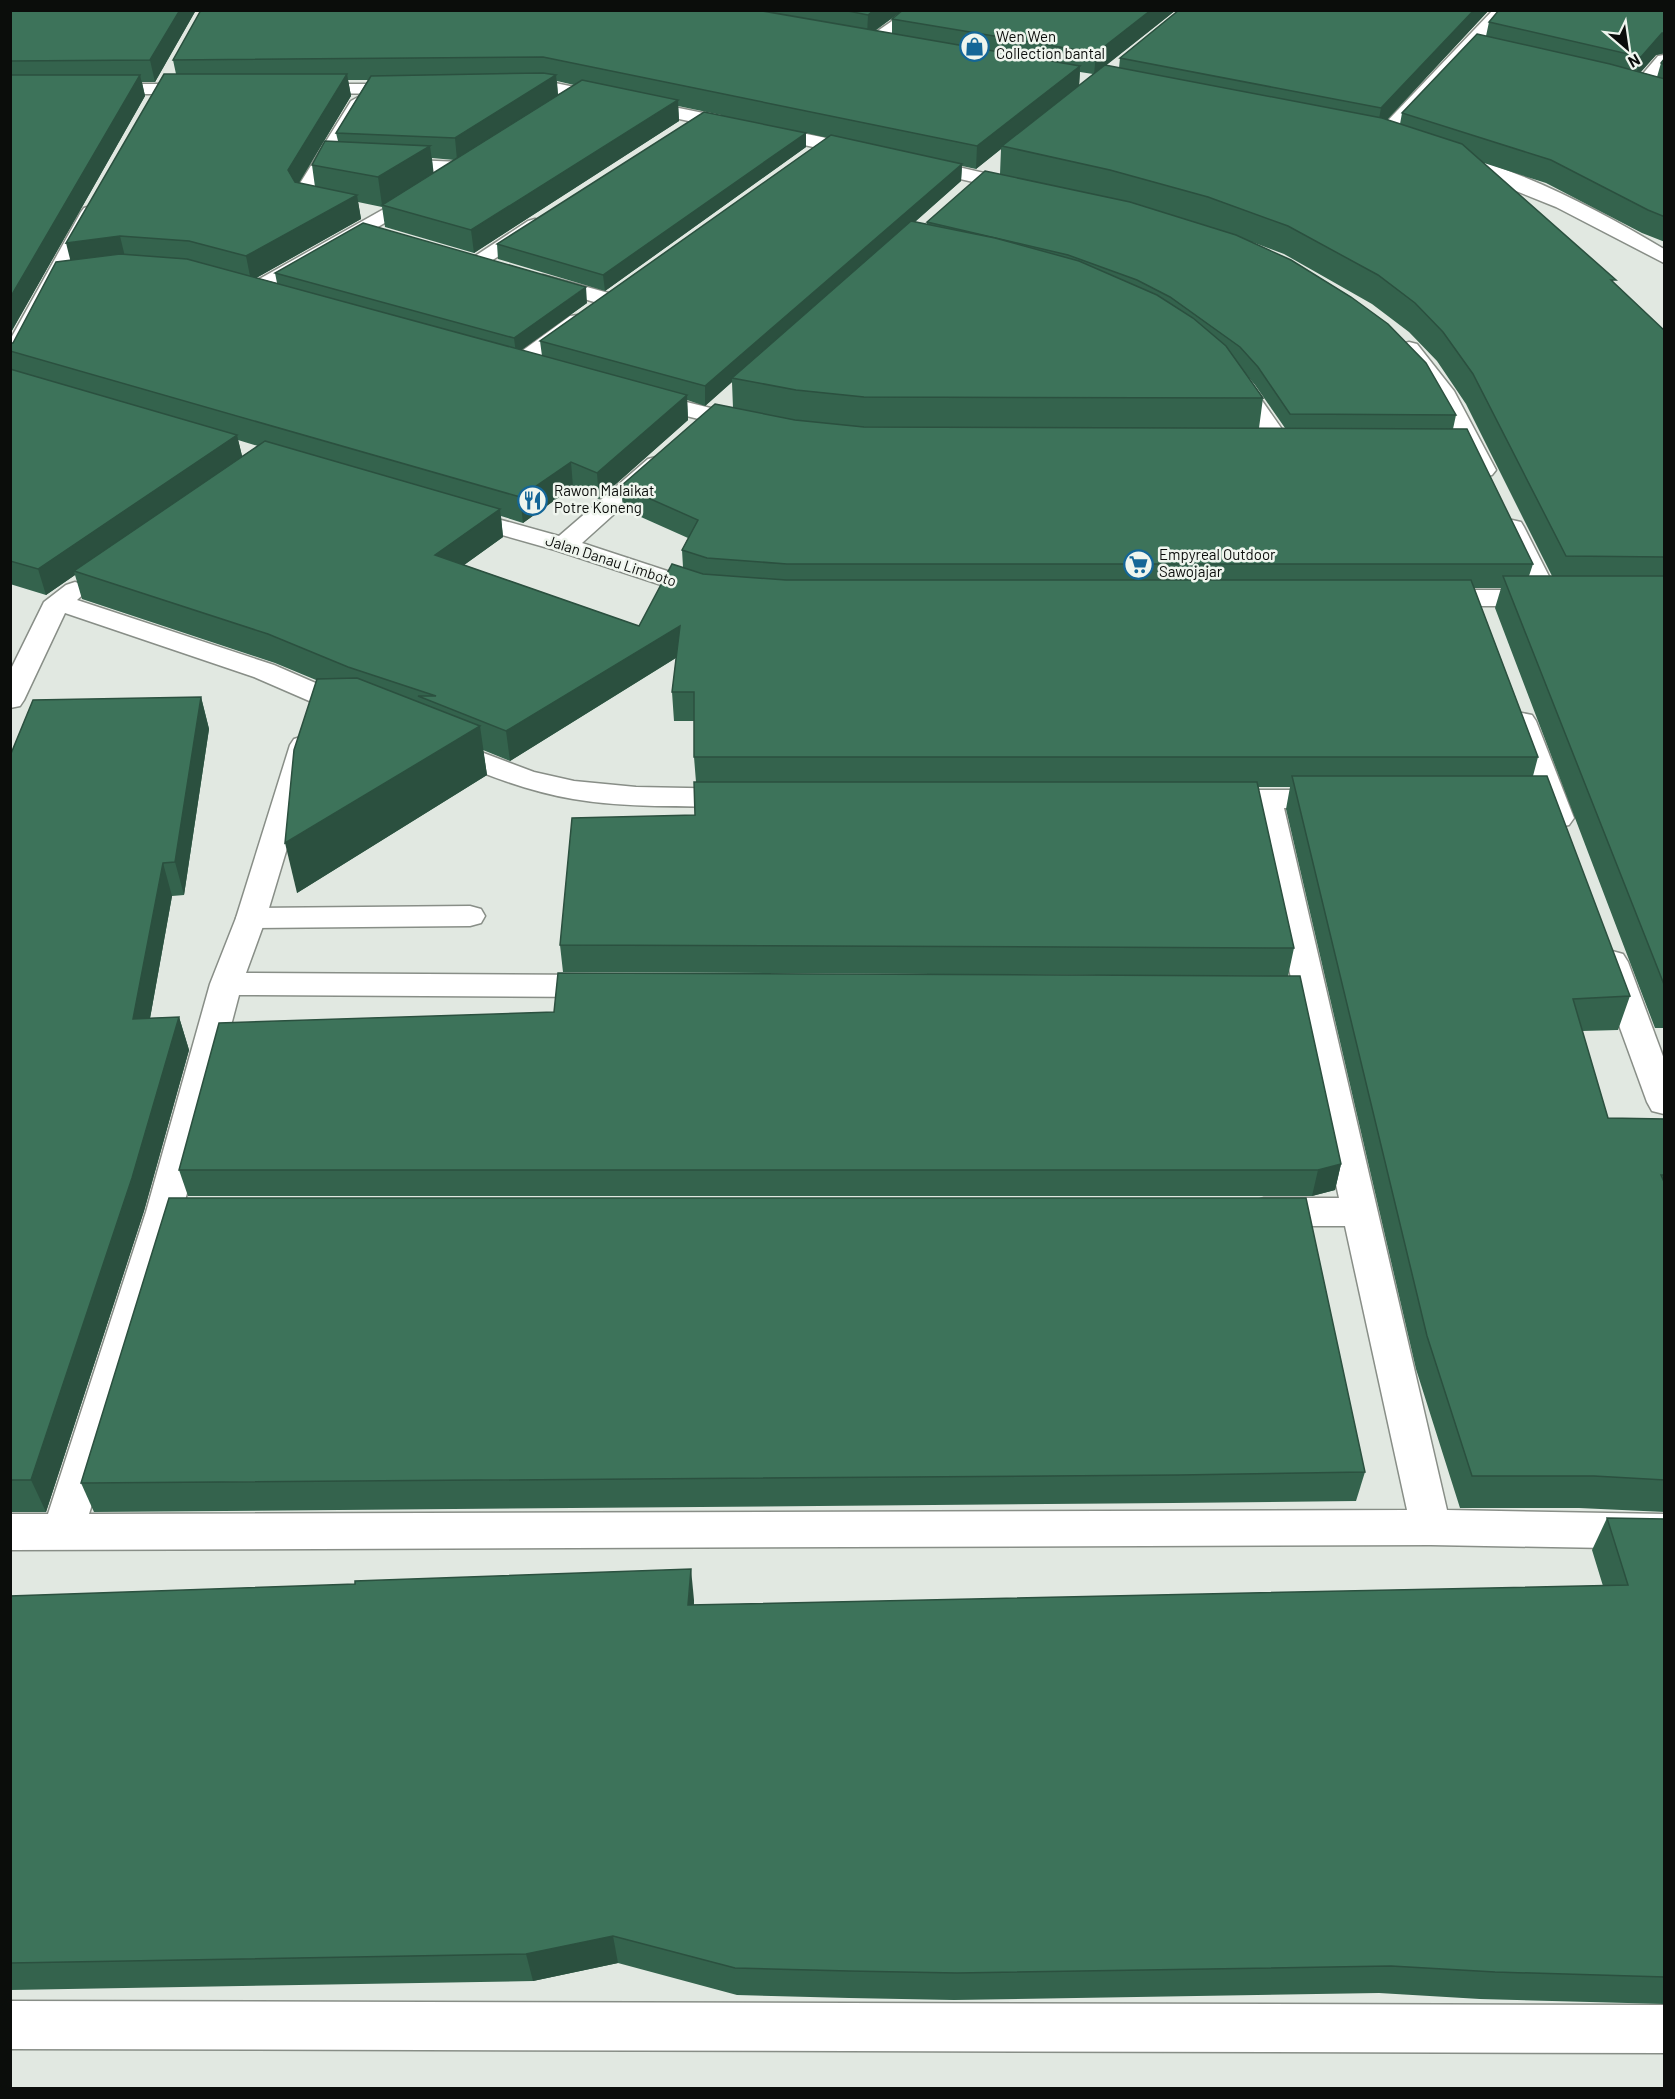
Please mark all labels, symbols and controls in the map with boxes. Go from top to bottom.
north arrow [1597,18,1657,78]
place label: Wen Wen Collection bantal [996,27,1105,62]
shop icon: Wen Wen Collection bantal [959,30,991,62]
text: N [1625,51,1644,72]
place label: Rawon Malaikat Potre Koneng [554,481,654,516]
restaurant icon: Rawon Malaikat Potre Koneng [517,484,549,516]
street label: Jalan Danau Limboto [544,530,679,590]
place label: Empyreal Outdoor Sawojajar [1159,545,1276,580]
supermarket icon: Empyreal Outdoor Sawojajar [1122,548,1154,580]

